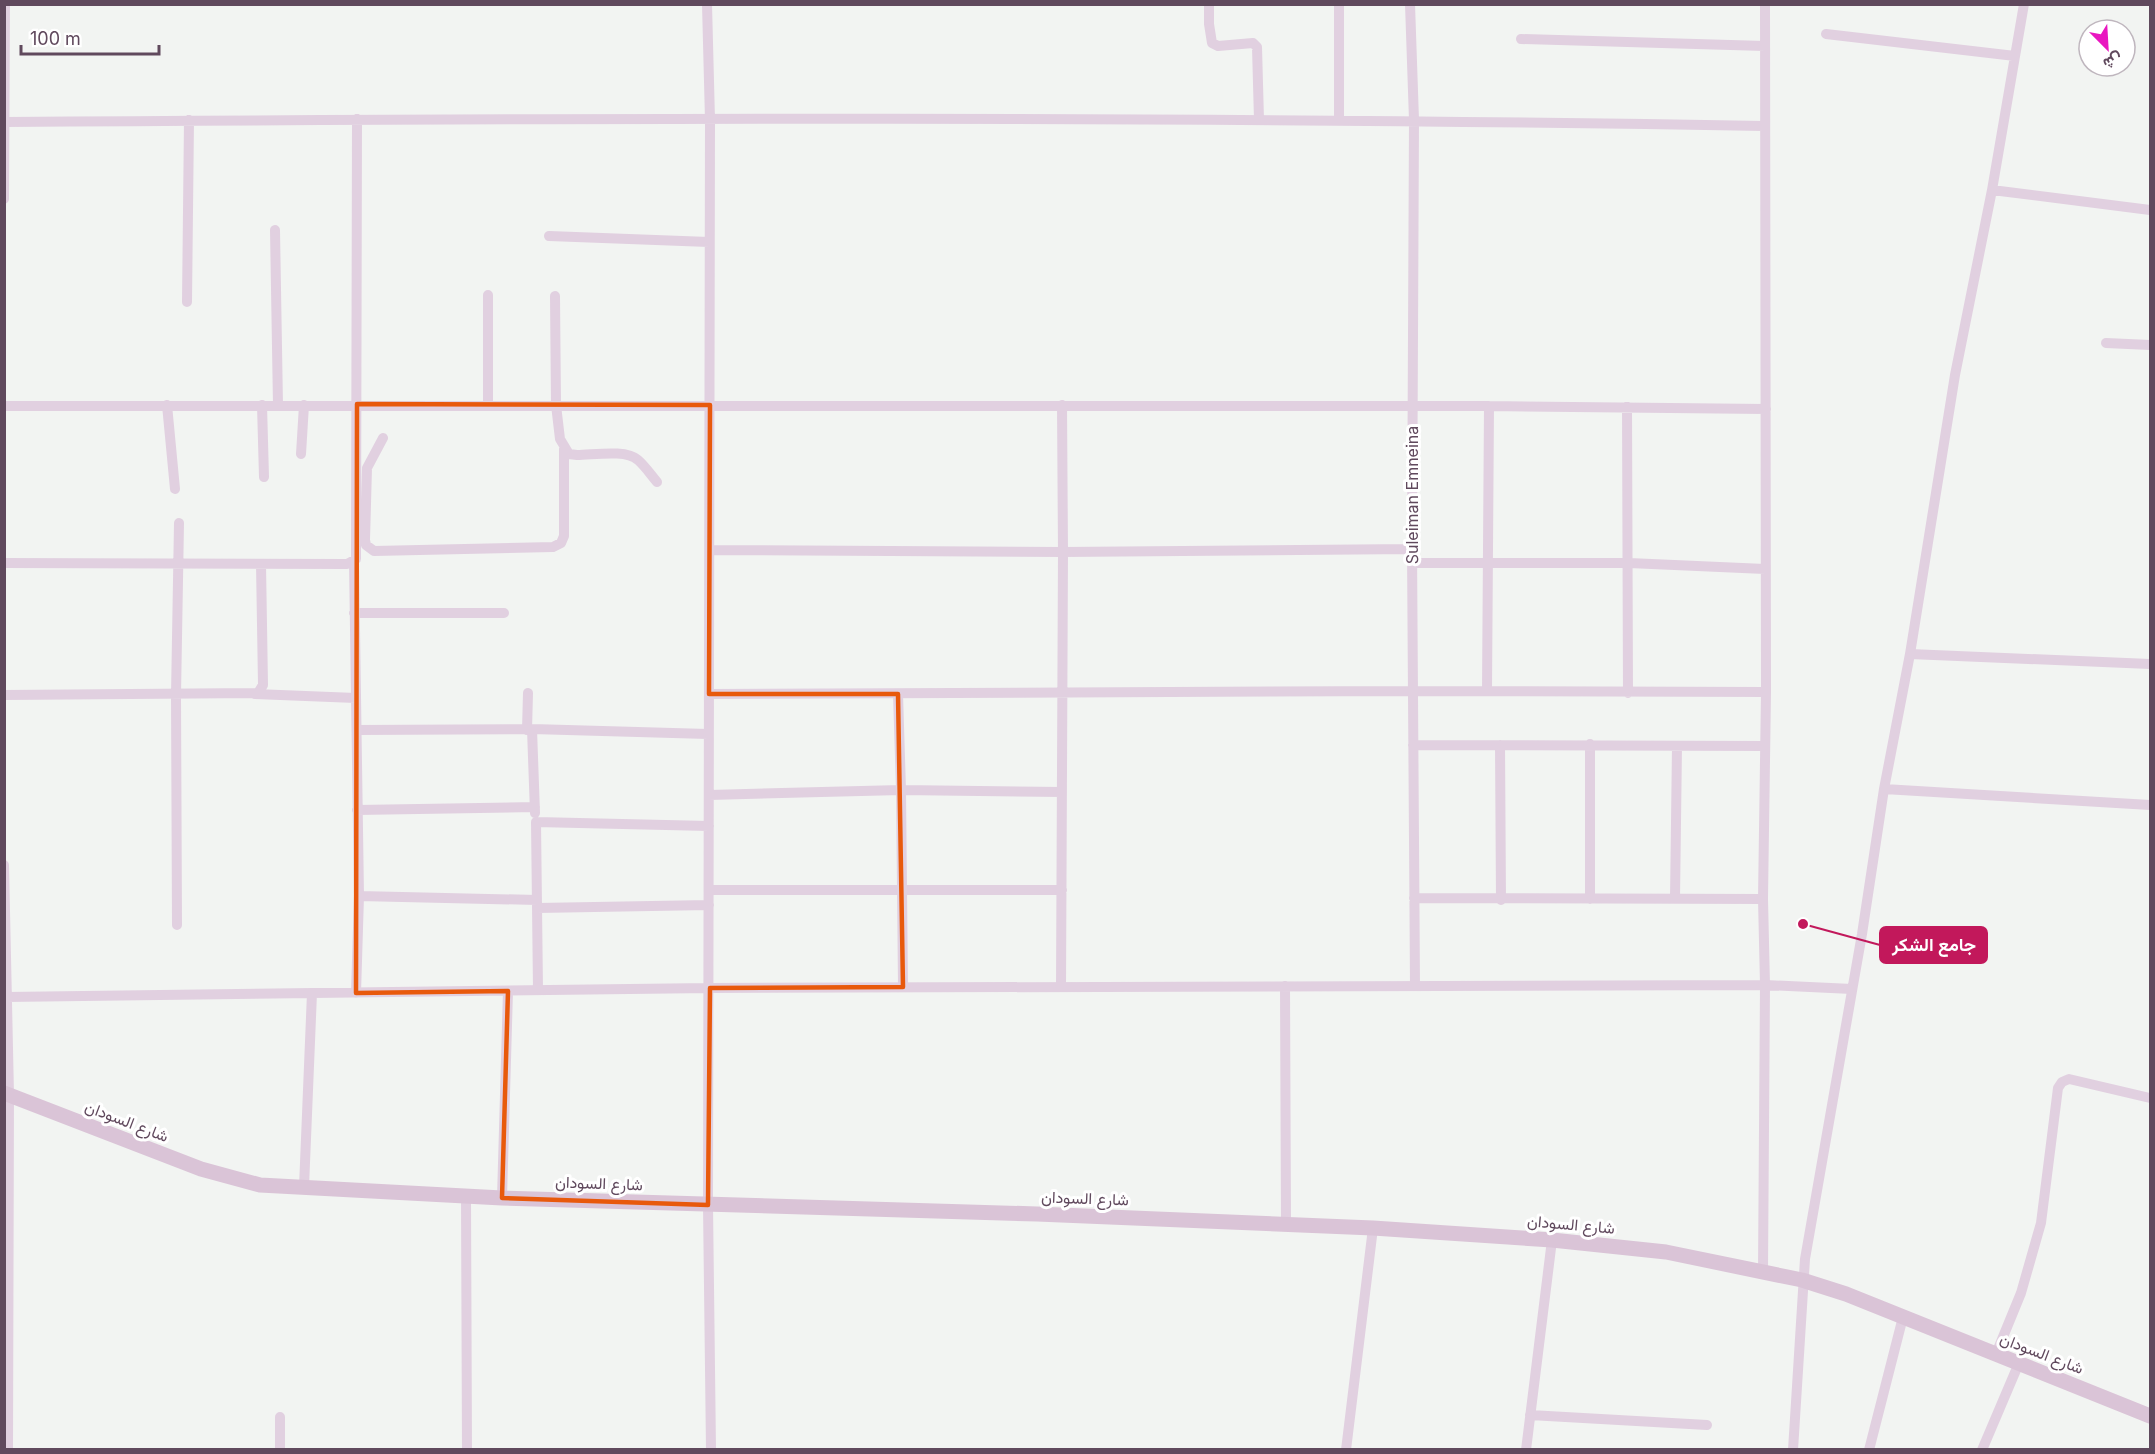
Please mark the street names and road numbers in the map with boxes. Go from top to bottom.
street label: Suleiman Emneina [1402,426,1422,564]
street label: شارع السودان [82,1096,172,1148]
street label: شارع السودان [555,1171,643,1197]
street label: شارع السودان [1041,1186,1129,1212]
street label: شارع السودان [1526,1210,1616,1240]
street label: شارع السودان [1997,1328,2087,1380]

